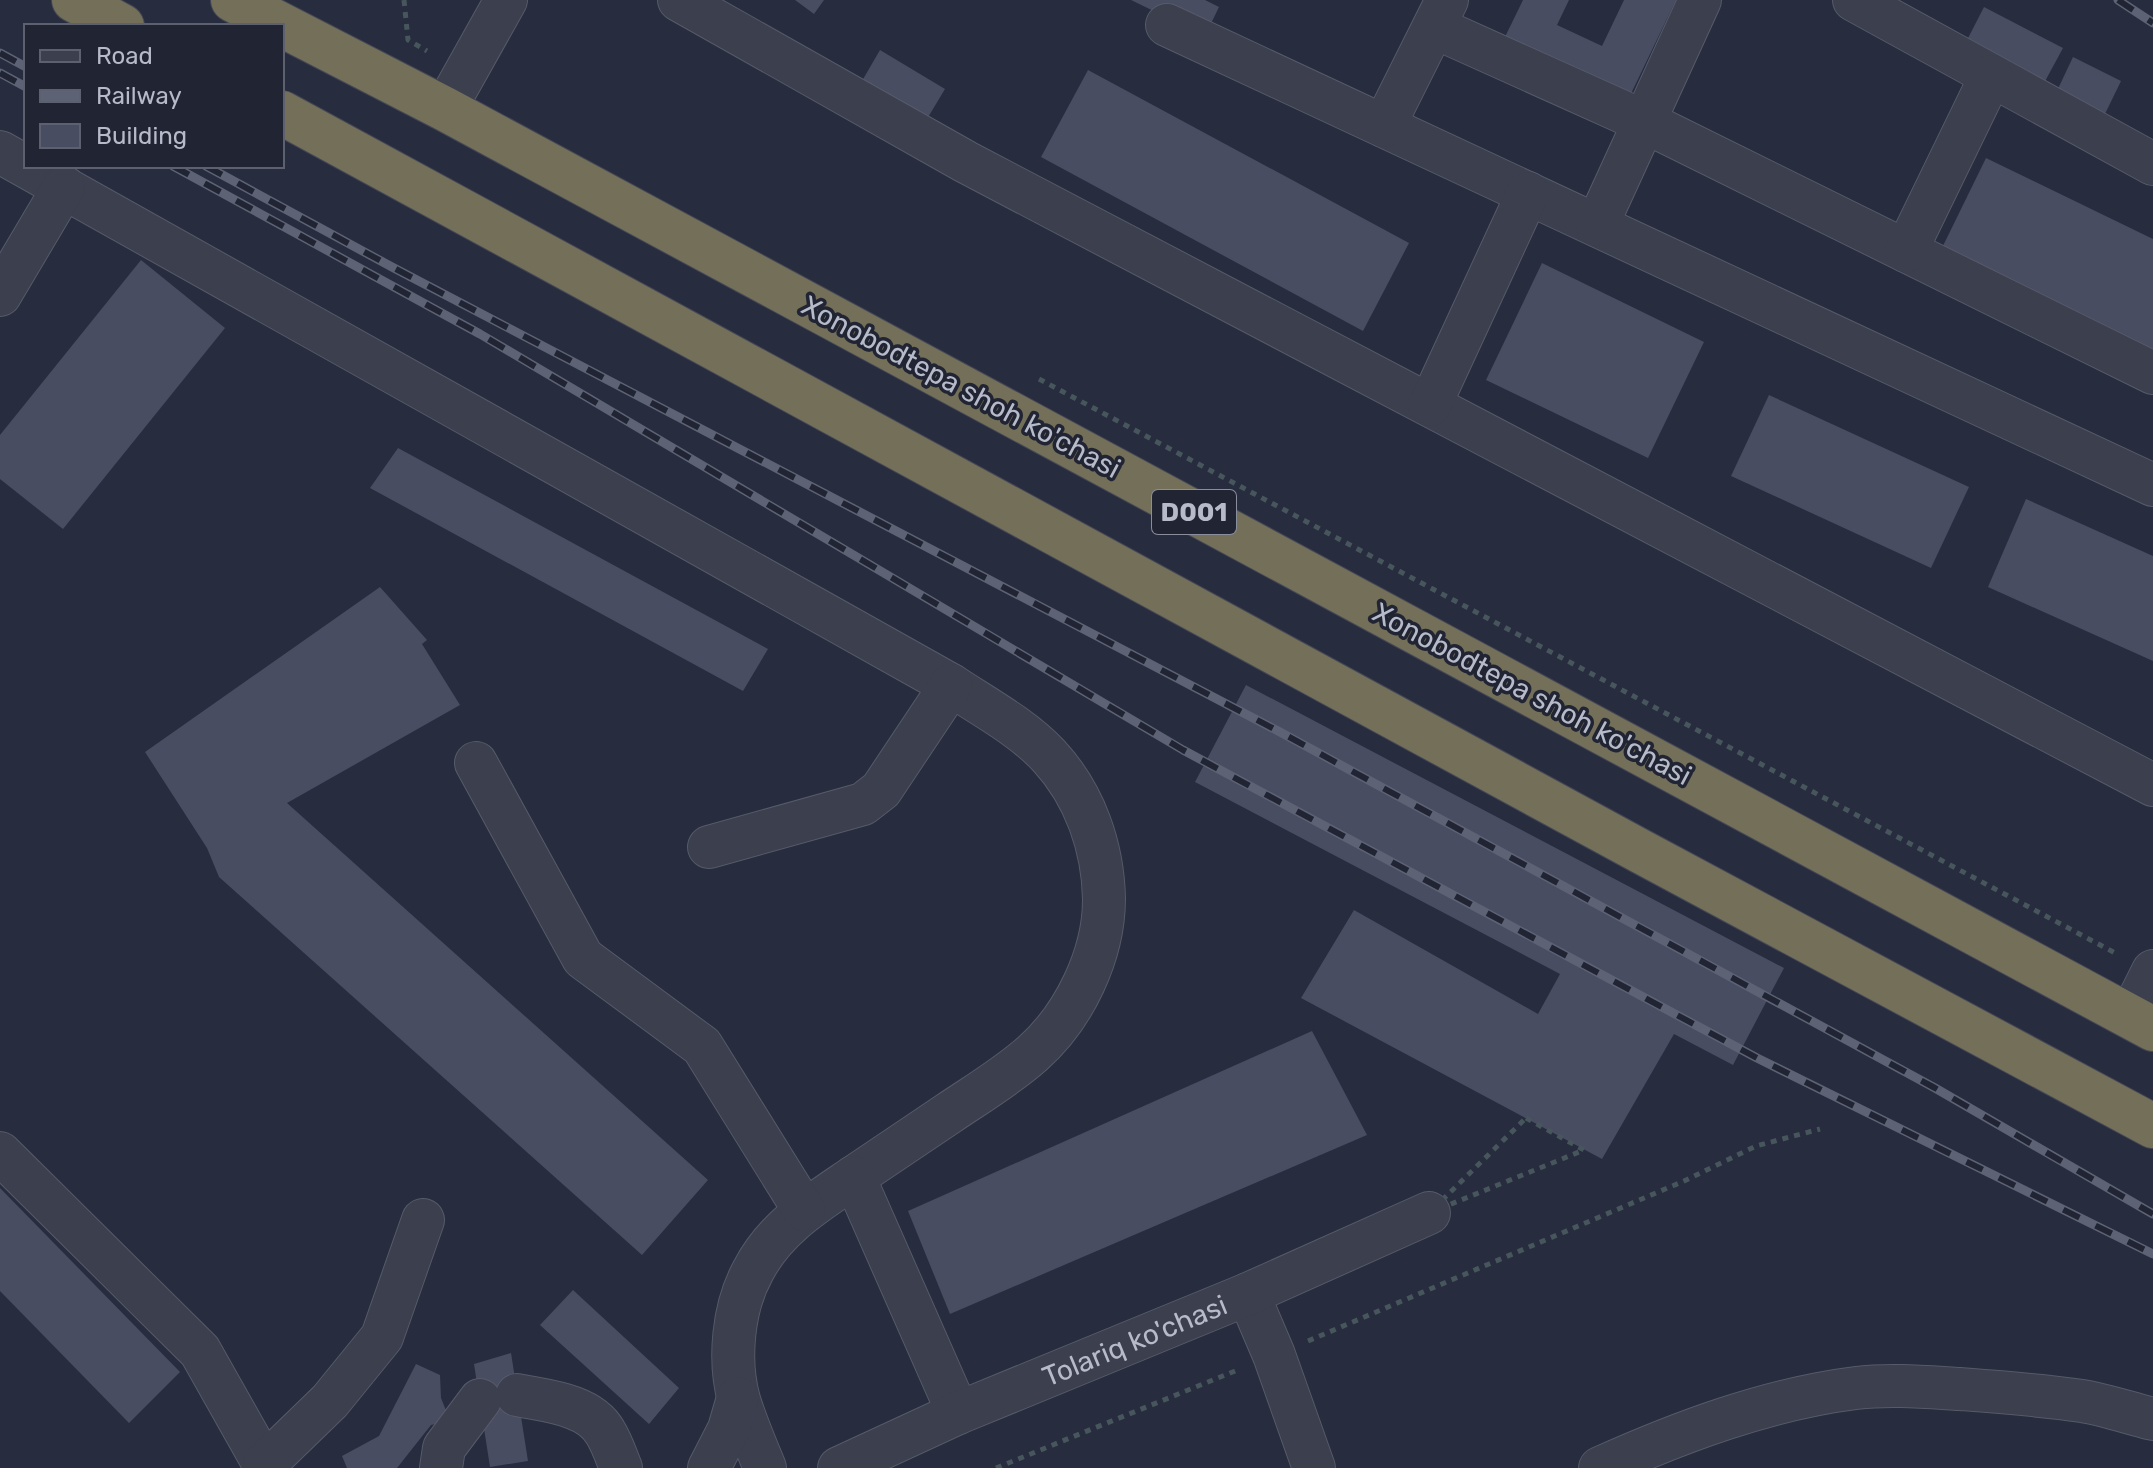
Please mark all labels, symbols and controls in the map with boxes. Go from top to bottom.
legend [24,24,284,168]
text: Road [96,42,153,70]
text: Railway [96,82,182,110]
text: Building [96,122,187,150]
street label: Xonobodtepa shoh ko'chasi [796,289,1126,485]
road number: D001 [1152,490,1236,534]
street label: Xonobodtepa shoh ko'chasi [1367,596,1697,792]
street label: Tolariq ko'chasi [1038,1288,1232,1393]

